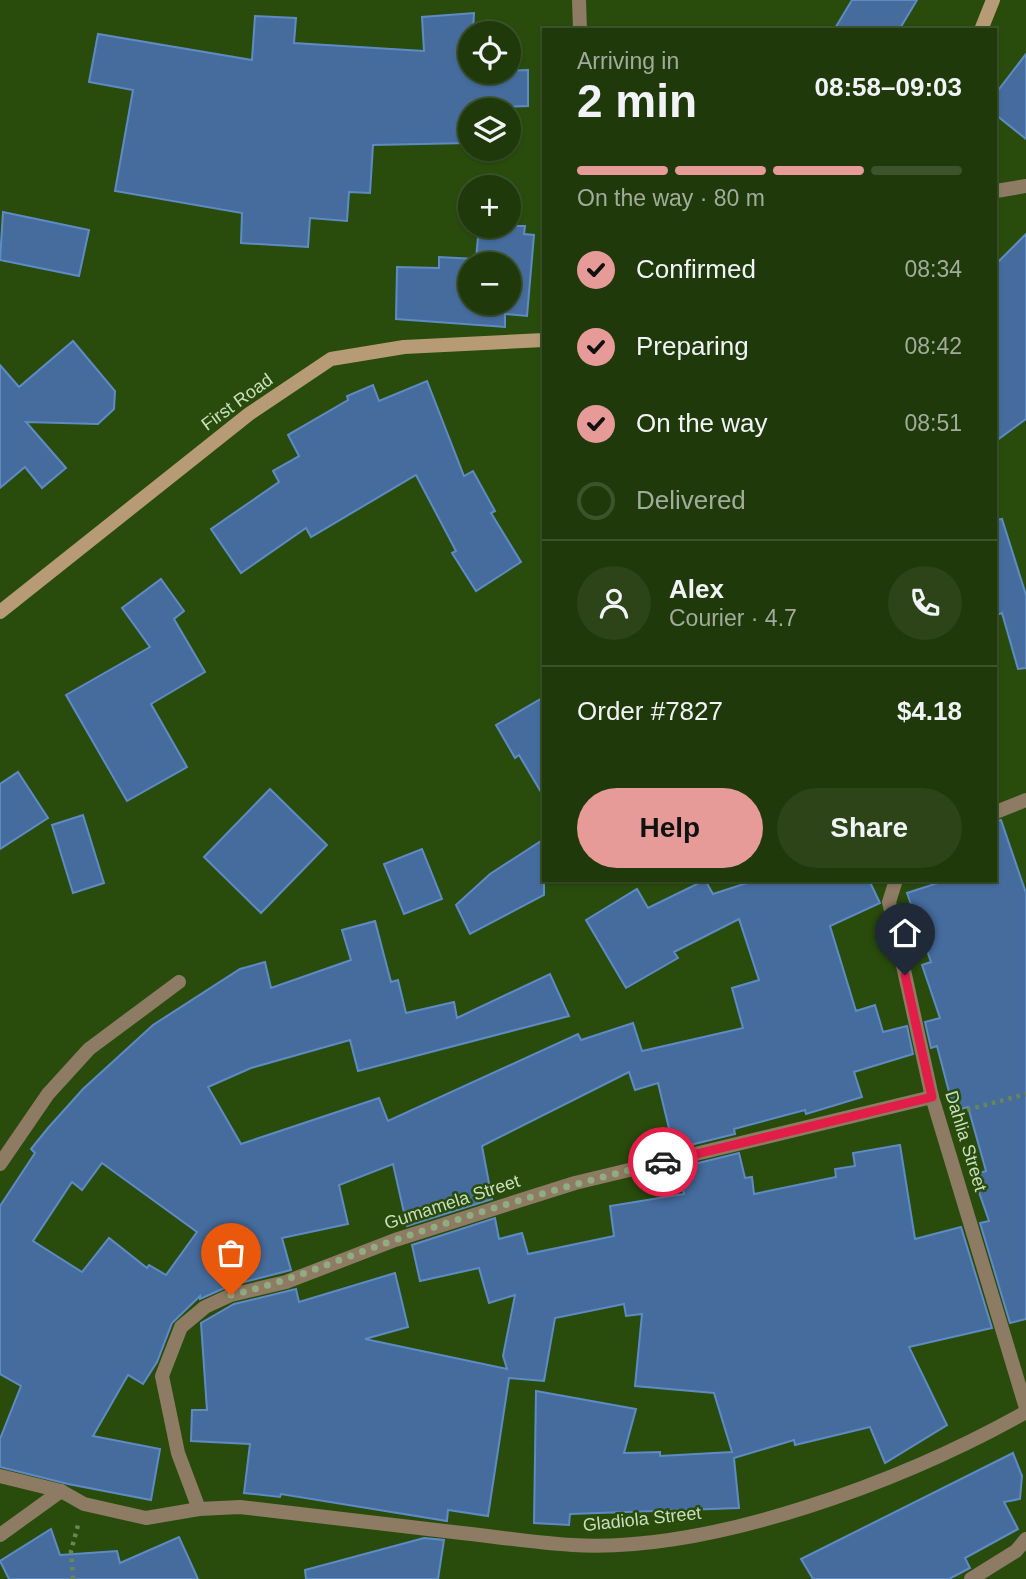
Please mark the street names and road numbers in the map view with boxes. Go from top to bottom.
street label: First Road [198,370,276,434]
street label: Dahlia Street [941,1088,991,1194]
street label: Gumamela Street [382,1171,522,1233]
street label: Gladiola Street [582,1503,702,1535]

